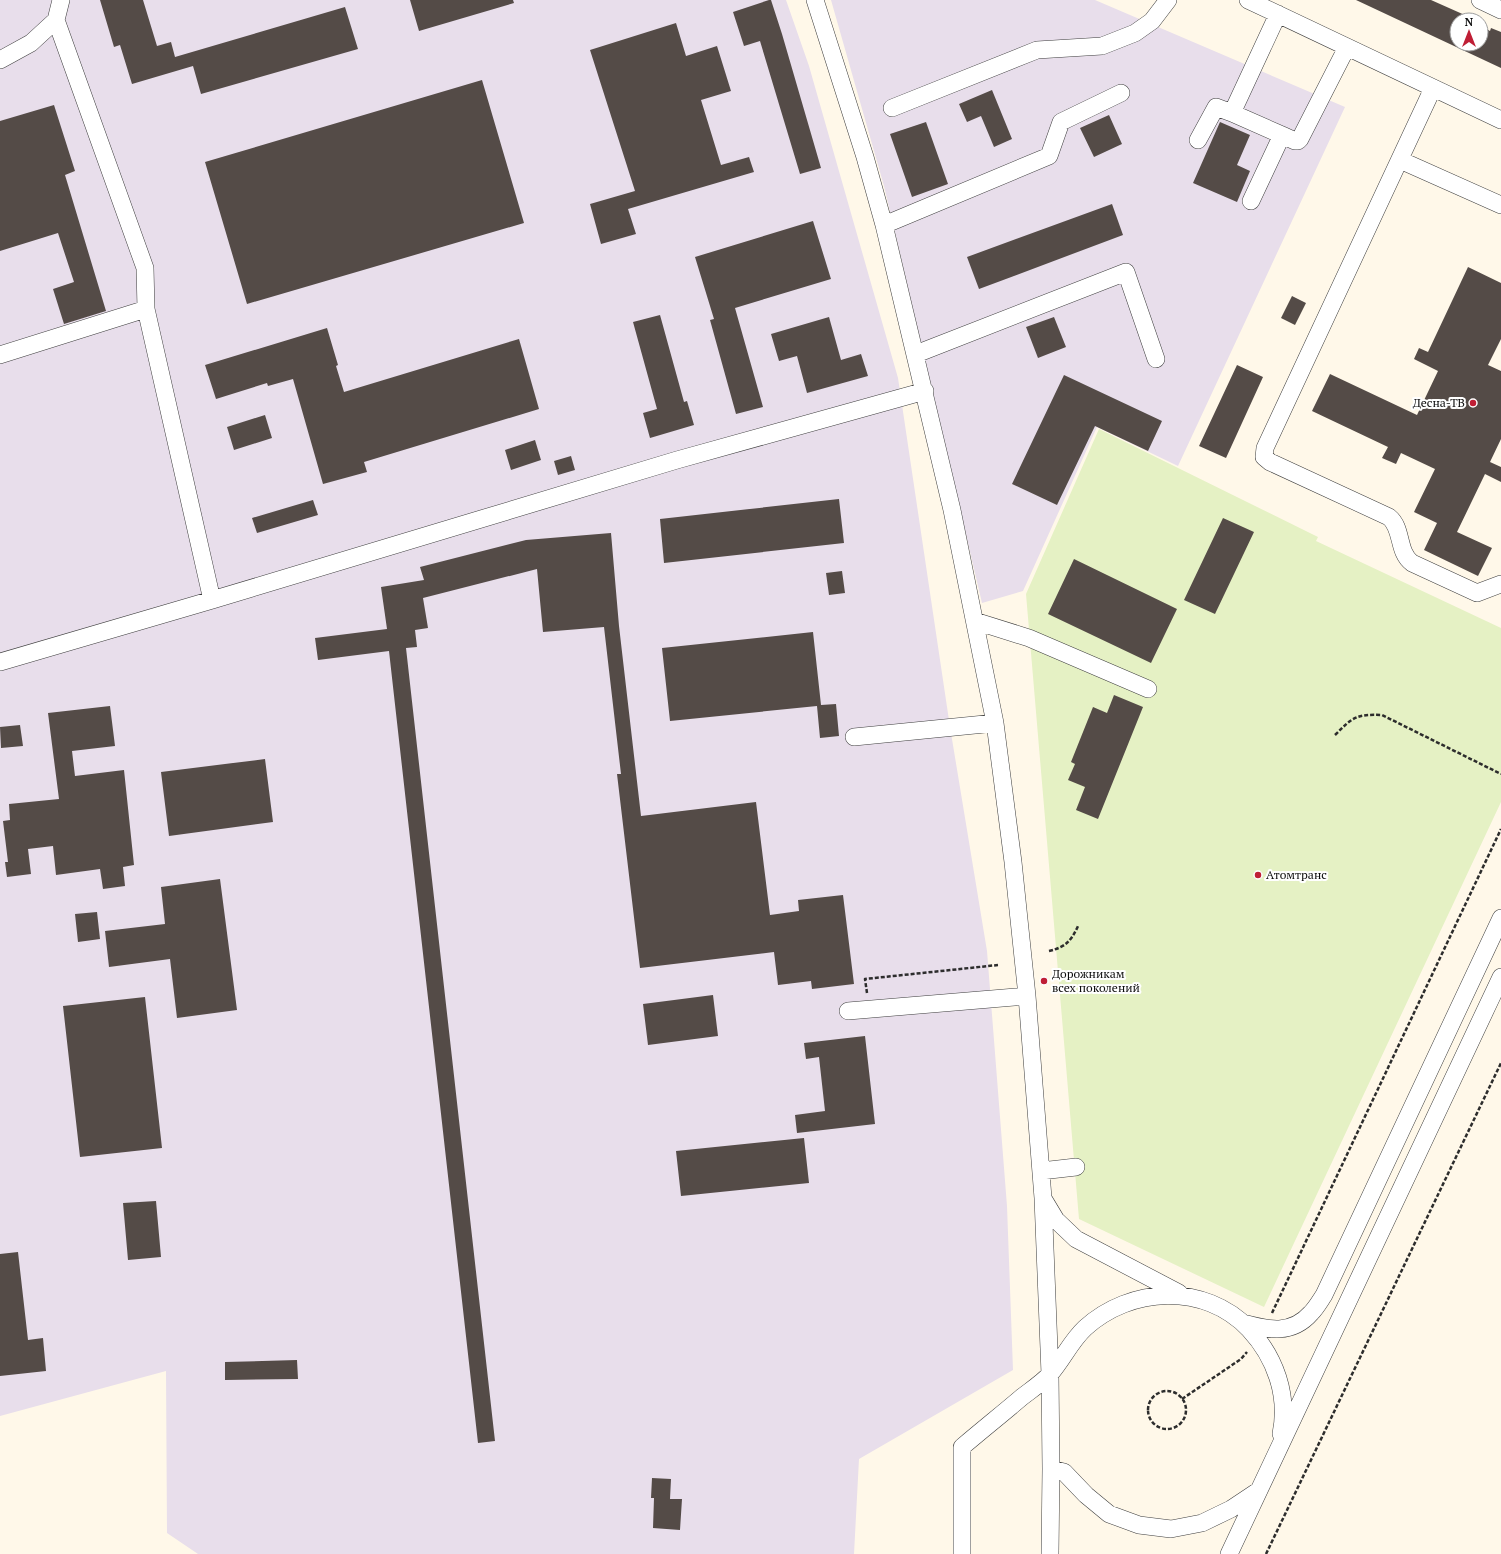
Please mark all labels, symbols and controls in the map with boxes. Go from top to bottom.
north arrow [1449,12,1489,52]
text: N [1465,15,1474,29]
place label: Десна-ТВ [1413,395,1465,410]
marker: Десна-ТВ [1468,398,1478,408]
place label: Атомтранс [1266,867,1327,882]
marker: Атомтранс [1253,870,1263,880]
place label: Дорожникам всех поколений [1052,966,1140,995]
marker: Дорожникам всех поколений [1039,976,1049,986]

